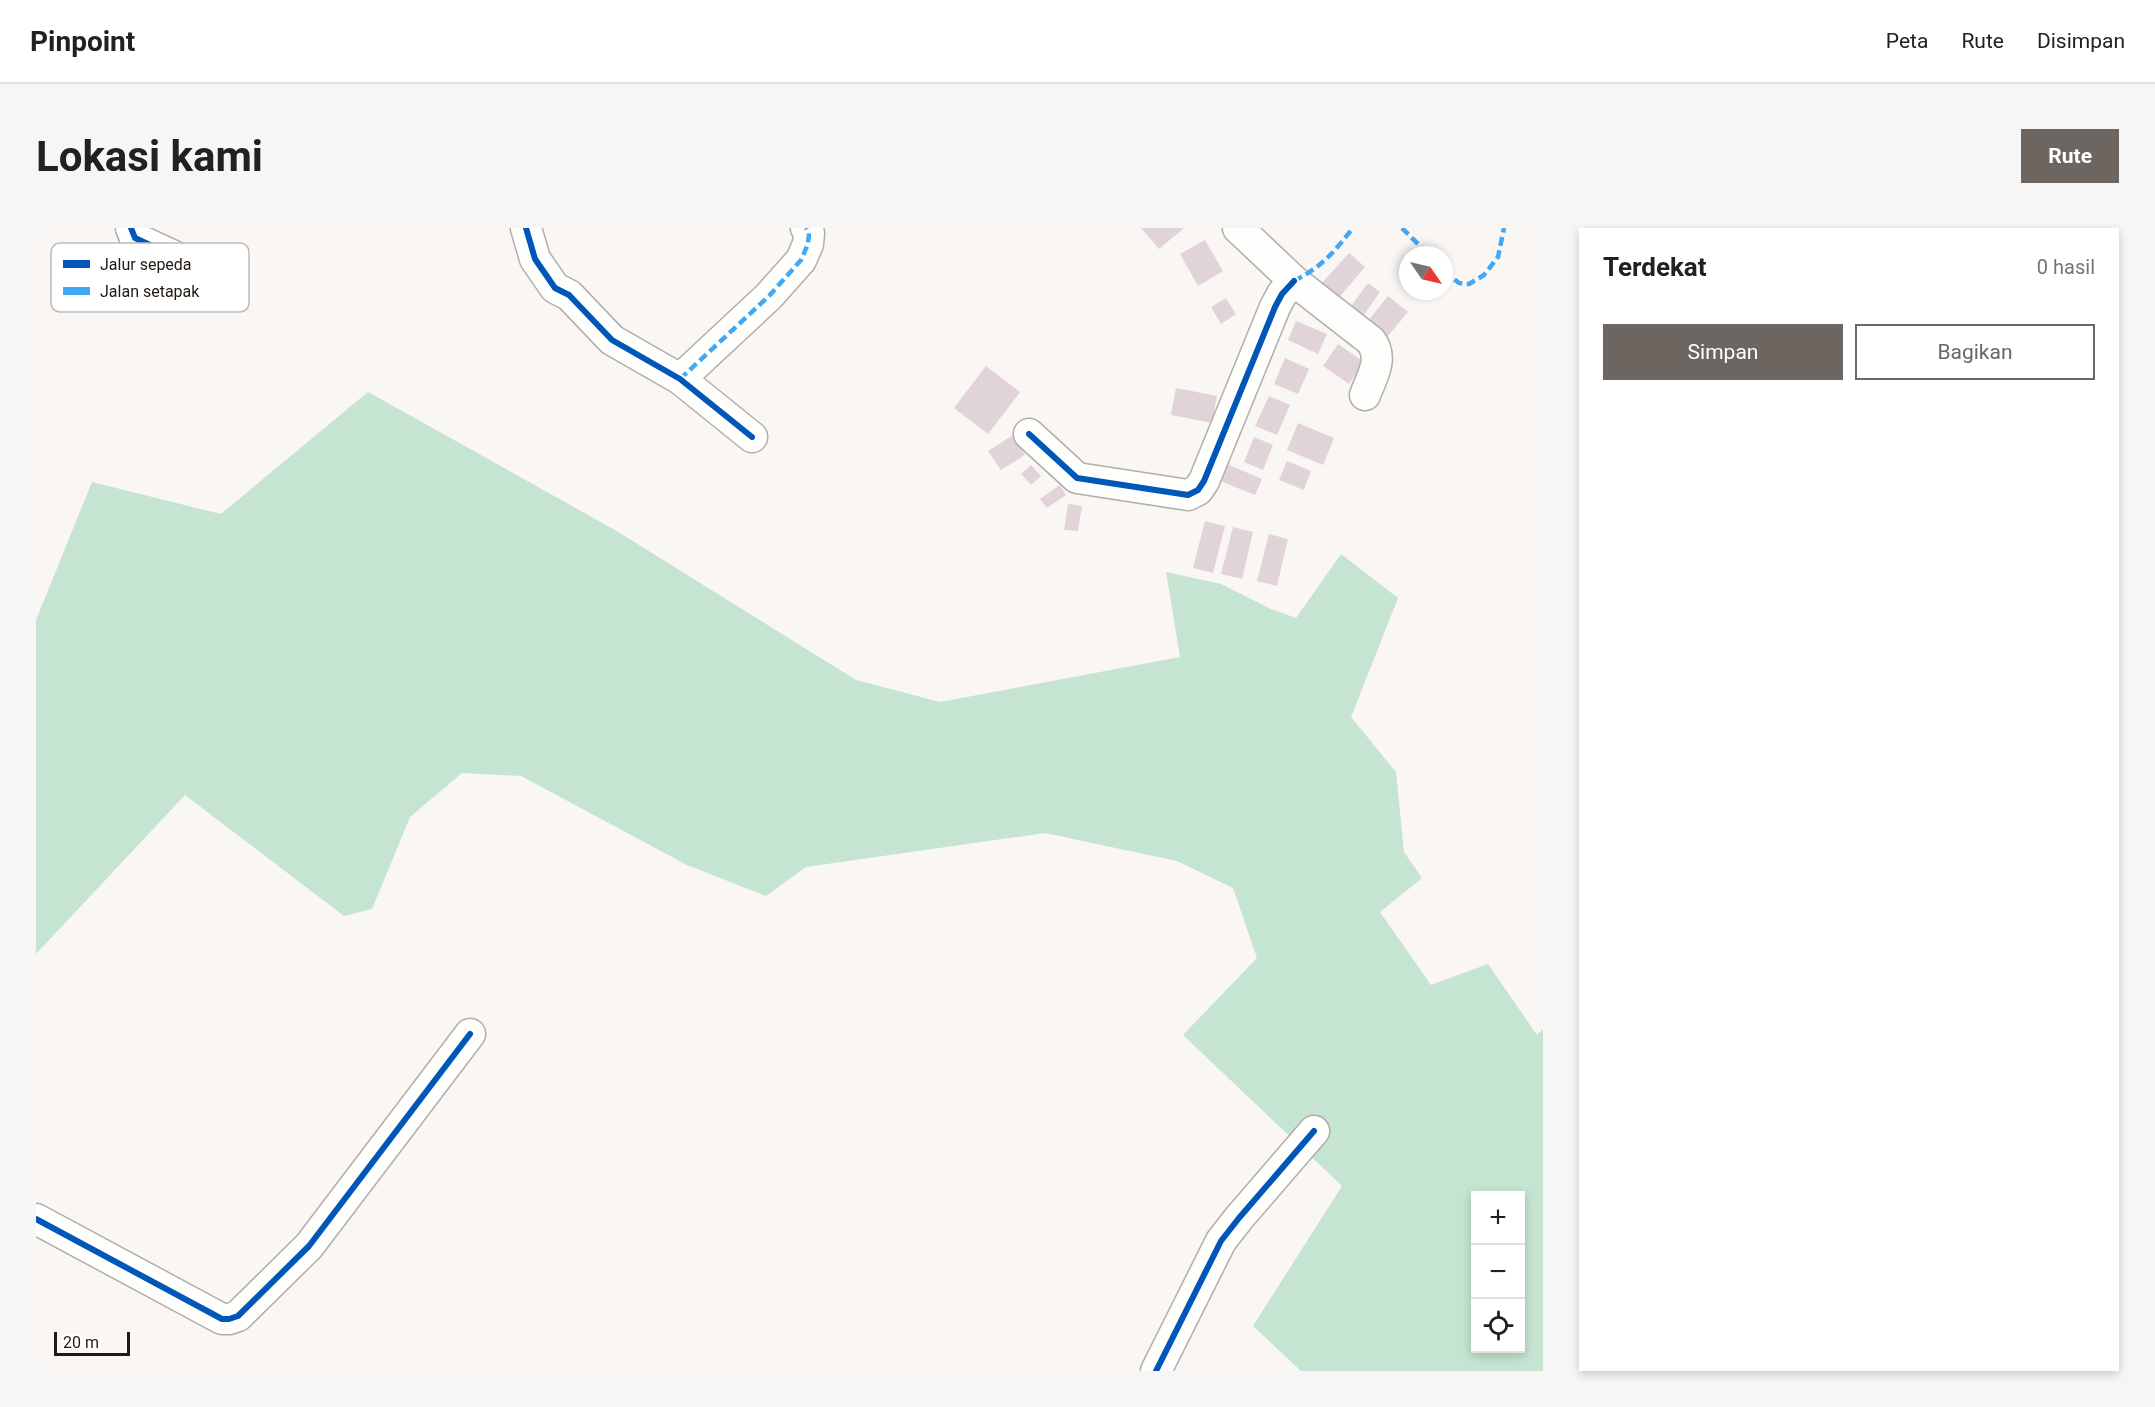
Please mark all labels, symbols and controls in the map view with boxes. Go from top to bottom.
text: Pinpoint [30,25,135,58]
text: Peta [1886,29,1928,53]
text: Rute [1961,29,2004,53]
text: Disimpan [2037,29,2125,53]
button: Rute [2021,129,2119,183]
text: Lokasi kami [36,132,263,181]
legend [51,243,249,312]
north arrow [1399,246,1453,300]
text: Terdekat [1603,252,1707,282]
text: Jalur sepeda [100,255,192,274]
text: 0 hasil [2037,255,2095,279]
text: Jalan setapak [100,282,200,301]
button: Simpan [1603,324,1843,380]
button: Bagikan [1855,324,2095,380]
map controls [1471,1191,1525,1353]
button: + [1471,1191,1525,1245]
button: − [1471,1245,1525,1299]
button: locate [1471,1299,1525,1353]
scale bar [54,1329,130,1356]
text: 20 m [63,1333,99,1352]

